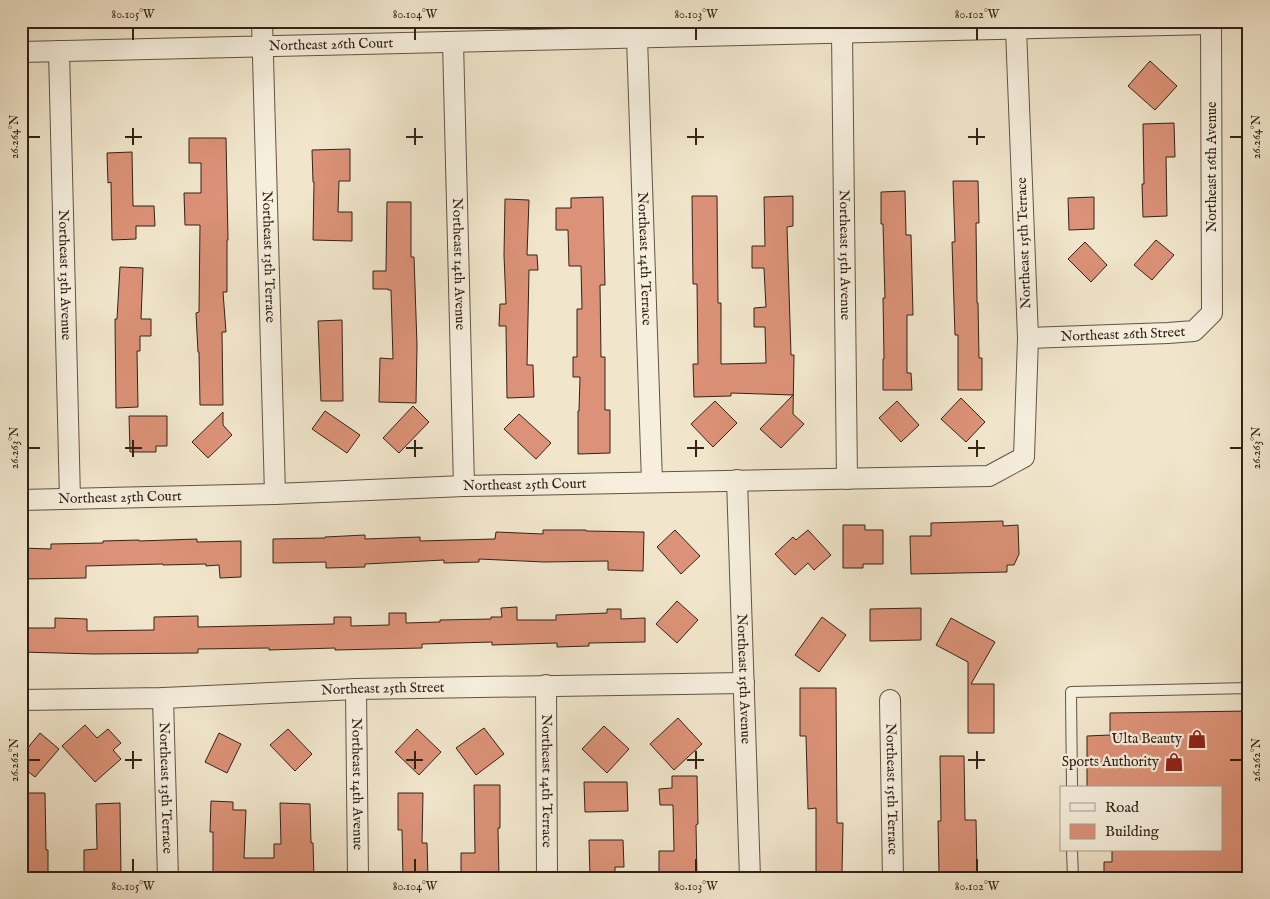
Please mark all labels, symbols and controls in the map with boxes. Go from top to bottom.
text: 80.105°W [111,7,155,22]
text: 80.104°W [393,7,438,22]
text: 80.103°W [674,7,718,22]
text: 80.102°W [955,7,1000,22]
street label: Northeast 26th Court [269,34,394,55]
street label: Northeast 16th Avenue [1203,101,1221,233]
text: 26.264°N [7,114,22,159]
text: 26.264°N [1249,114,1264,159]
street label: Northeast 15th Terrace [1013,176,1035,309]
street label: Northeast 15th Avenue [835,190,854,321]
street label: Northeast 13th Terrace [258,191,279,324]
street label: Northeast 14th Terrace [633,192,656,326]
street label: Northeast 14th Avenue [448,198,469,331]
street label: Northeast 13th Avenue [54,209,75,341]
street label: Northeast 26th Street [1060,323,1186,346]
text: 26.263°N [7,426,22,469]
text: 26.263°N [1249,426,1264,469]
street label: Northeast 25th Court [463,475,587,495]
street label: Northeast 25th Court [58,487,182,508]
street label: Northeast 15th Avenue [732,613,755,745]
street label: Northeast 25th Street [321,679,445,700]
street label: Northeast 14th Terrace [537,714,556,848]
street label: Northeast 14th Avenue [347,718,367,851]
street label: Northeast 13th Terrace [155,722,176,855]
street label: Northeast 15th Terrace [881,723,902,856]
shop icon: Ulta Beauty [1186,728,1208,750]
place label: Ulta Beauty [1112,730,1182,748]
text: 26.262°N [7,737,22,782]
text: 26.262°N [1249,737,1264,782]
shop icon: Sports Authority [1163,751,1185,773]
place label: Sports Authority [1062,753,1159,771]
legend [1060,786,1222,852]
text: Road [1105,798,1140,817]
text: Building [1105,822,1160,841]
text: 80.105°W [111,879,155,894]
text: 80.104°W [393,879,438,894]
text: 80.103°W [674,879,718,894]
text: 80.102°W [955,879,1000,894]

